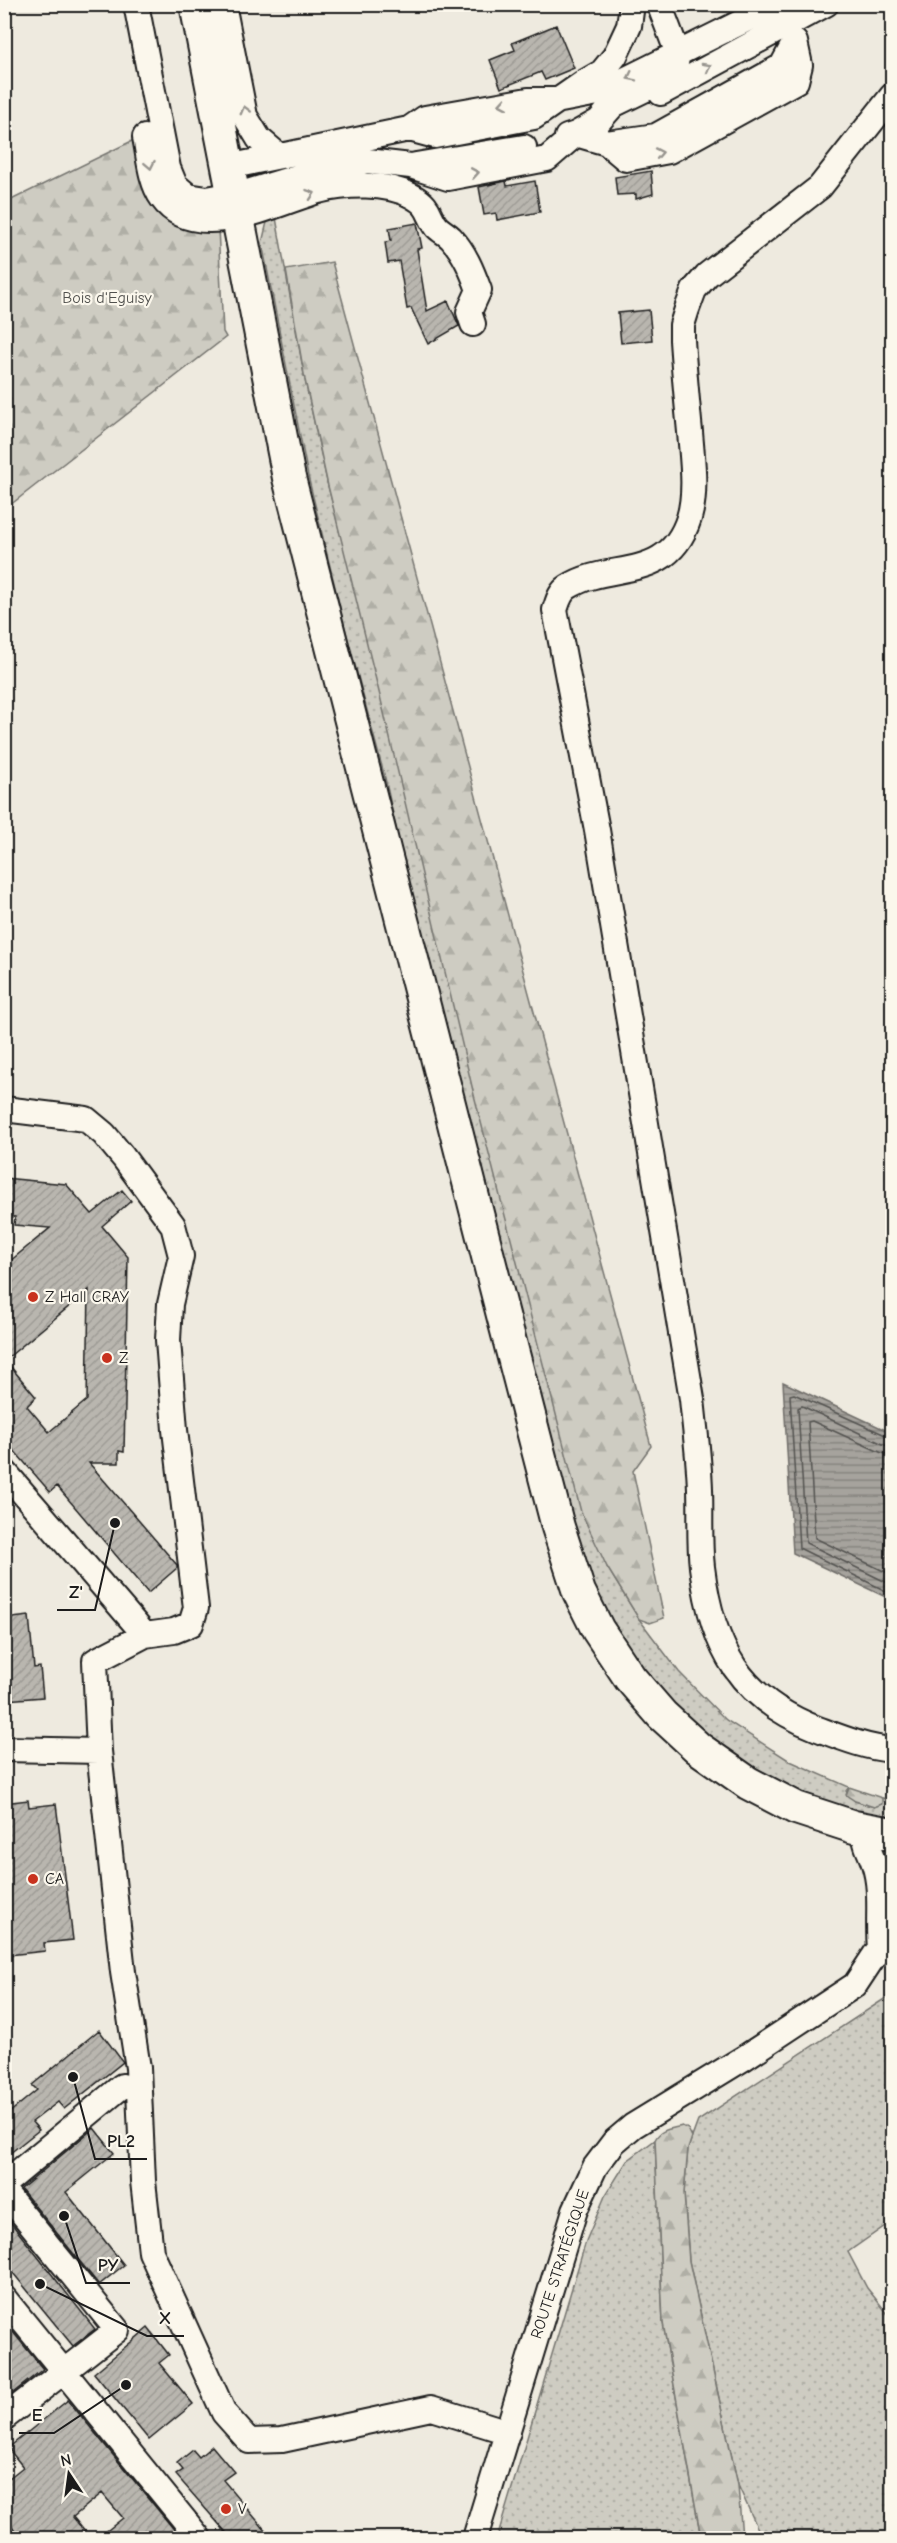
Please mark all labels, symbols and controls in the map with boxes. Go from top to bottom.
one-way arrow [701,63,712,74]
one-way arrow [626,69,637,81]
one-way arrow [498,98,507,110]
one-way arrow [240,105,252,116]
one-way arrow [654,147,664,160]
one-way arrow [143,160,156,170]
one-way arrow [470,167,480,180]
one-way arrow [305,189,316,201]
park label: Bois d'Eguisy [62,289,153,307]
place label: Z Hall CRAY [45,1288,130,1306]
marker: Z Hall CRAY [26,1290,40,1304]
place label: Z [119,1349,128,1367]
marker: Z [100,1351,114,1365]
callout: Z' [57,1574,95,1610]
text: Z' [69,1582,83,1603]
place label: CA [45,1870,64,1888]
marker: CA [26,1872,40,1886]
callout: PL2 [95,2123,147,2159]
text: PL2 [107,2131,135,2152]
street label: ROUTE STRATÉGIQUE [526,2186,593,2341]
callout: PY [86,2247,130,2283]
text: PY [98,2255,119,2276]
callout: X [147,2300,184,2336]
text: X [159,2308,171,2329]
callout: E [19,2397,54,2433]
text: E [32,2405,43,2426]
north arrow [39,2444,99,2504]
text: N [59,2450,73,2470]
place label: V [238,2500,247,2518]
marker: V [219,2502,233,2516]

